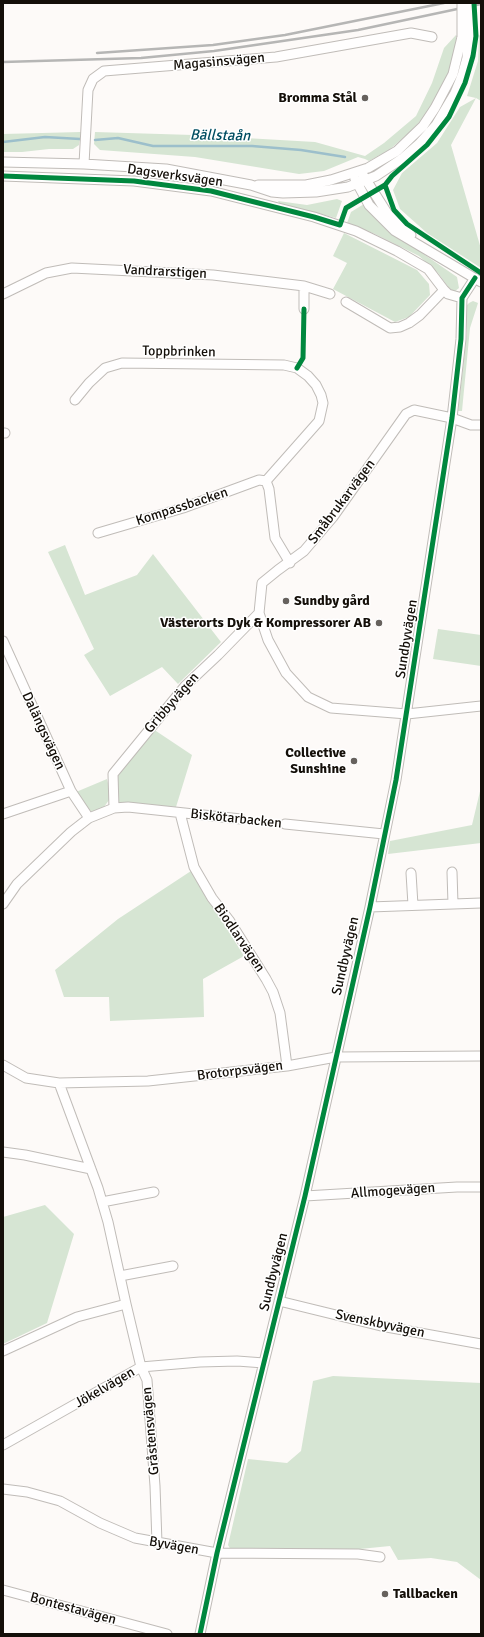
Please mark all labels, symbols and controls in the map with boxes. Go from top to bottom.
street label: Magasinsvägen [172,50,266,74]
place label: Bromma Stål [278,90,357,106]
marker: Bromma Stål [360,93,370,103]
water label: Bällstaån [190,126,250,146]
street label: Dagsverksvägen [126,161,224,191]
street label: Vandrarstigen [123,261,207,283]
street label: Toppbrinken [142,343,216,361]
street label: Småbrukarvägen [305,456,379,548]
street label: Kompassbacken [134,484,230,530]
place label: Sundby gård [294,593,370,609]
marker: Sundby gård [281,596,291,606]
street label: Sundbyvägen [392,598,422,680]
place label: Västerorts Dyk & Kompressorer AB [160,615,371,631]
marker: Västerorts Dyk & Kompressorer AB [374,618,384,628]
street label: Gribbyvägen [141,669,203,737]
street label: Dalängsvägen [18,689,68,773]
place label: Collective Sunshine [285,745,346,778]
marker: Collective Sunshine [349,756,359,766]
street label: Biskötarbacken [189,806,283,832]
street label: Biodlarvägen [210,900,268,976]
street label: Sundbyvägen [329,915,363,997]
street label: Brotorpsvägen [196,1057,284,1085]
street label: Allmogevägen [350,1180,436,1202]
street label: Sundbyvägen [256,1231,292,1313]
street label: Svenskbyvägen [334,1306,426,1342]
street label: Jökelvägen [72,1364,138,1412]
street label: Gråstensvägen [139,1386,163,1476]
street label: Byvägen [148,1533,200,1559]
place label: Tallbacken [393,1586,458,1602]
street label: Bontestavägen [28,1589,118,1629]
marker: Tallbacken [380,1589,390,1599]

